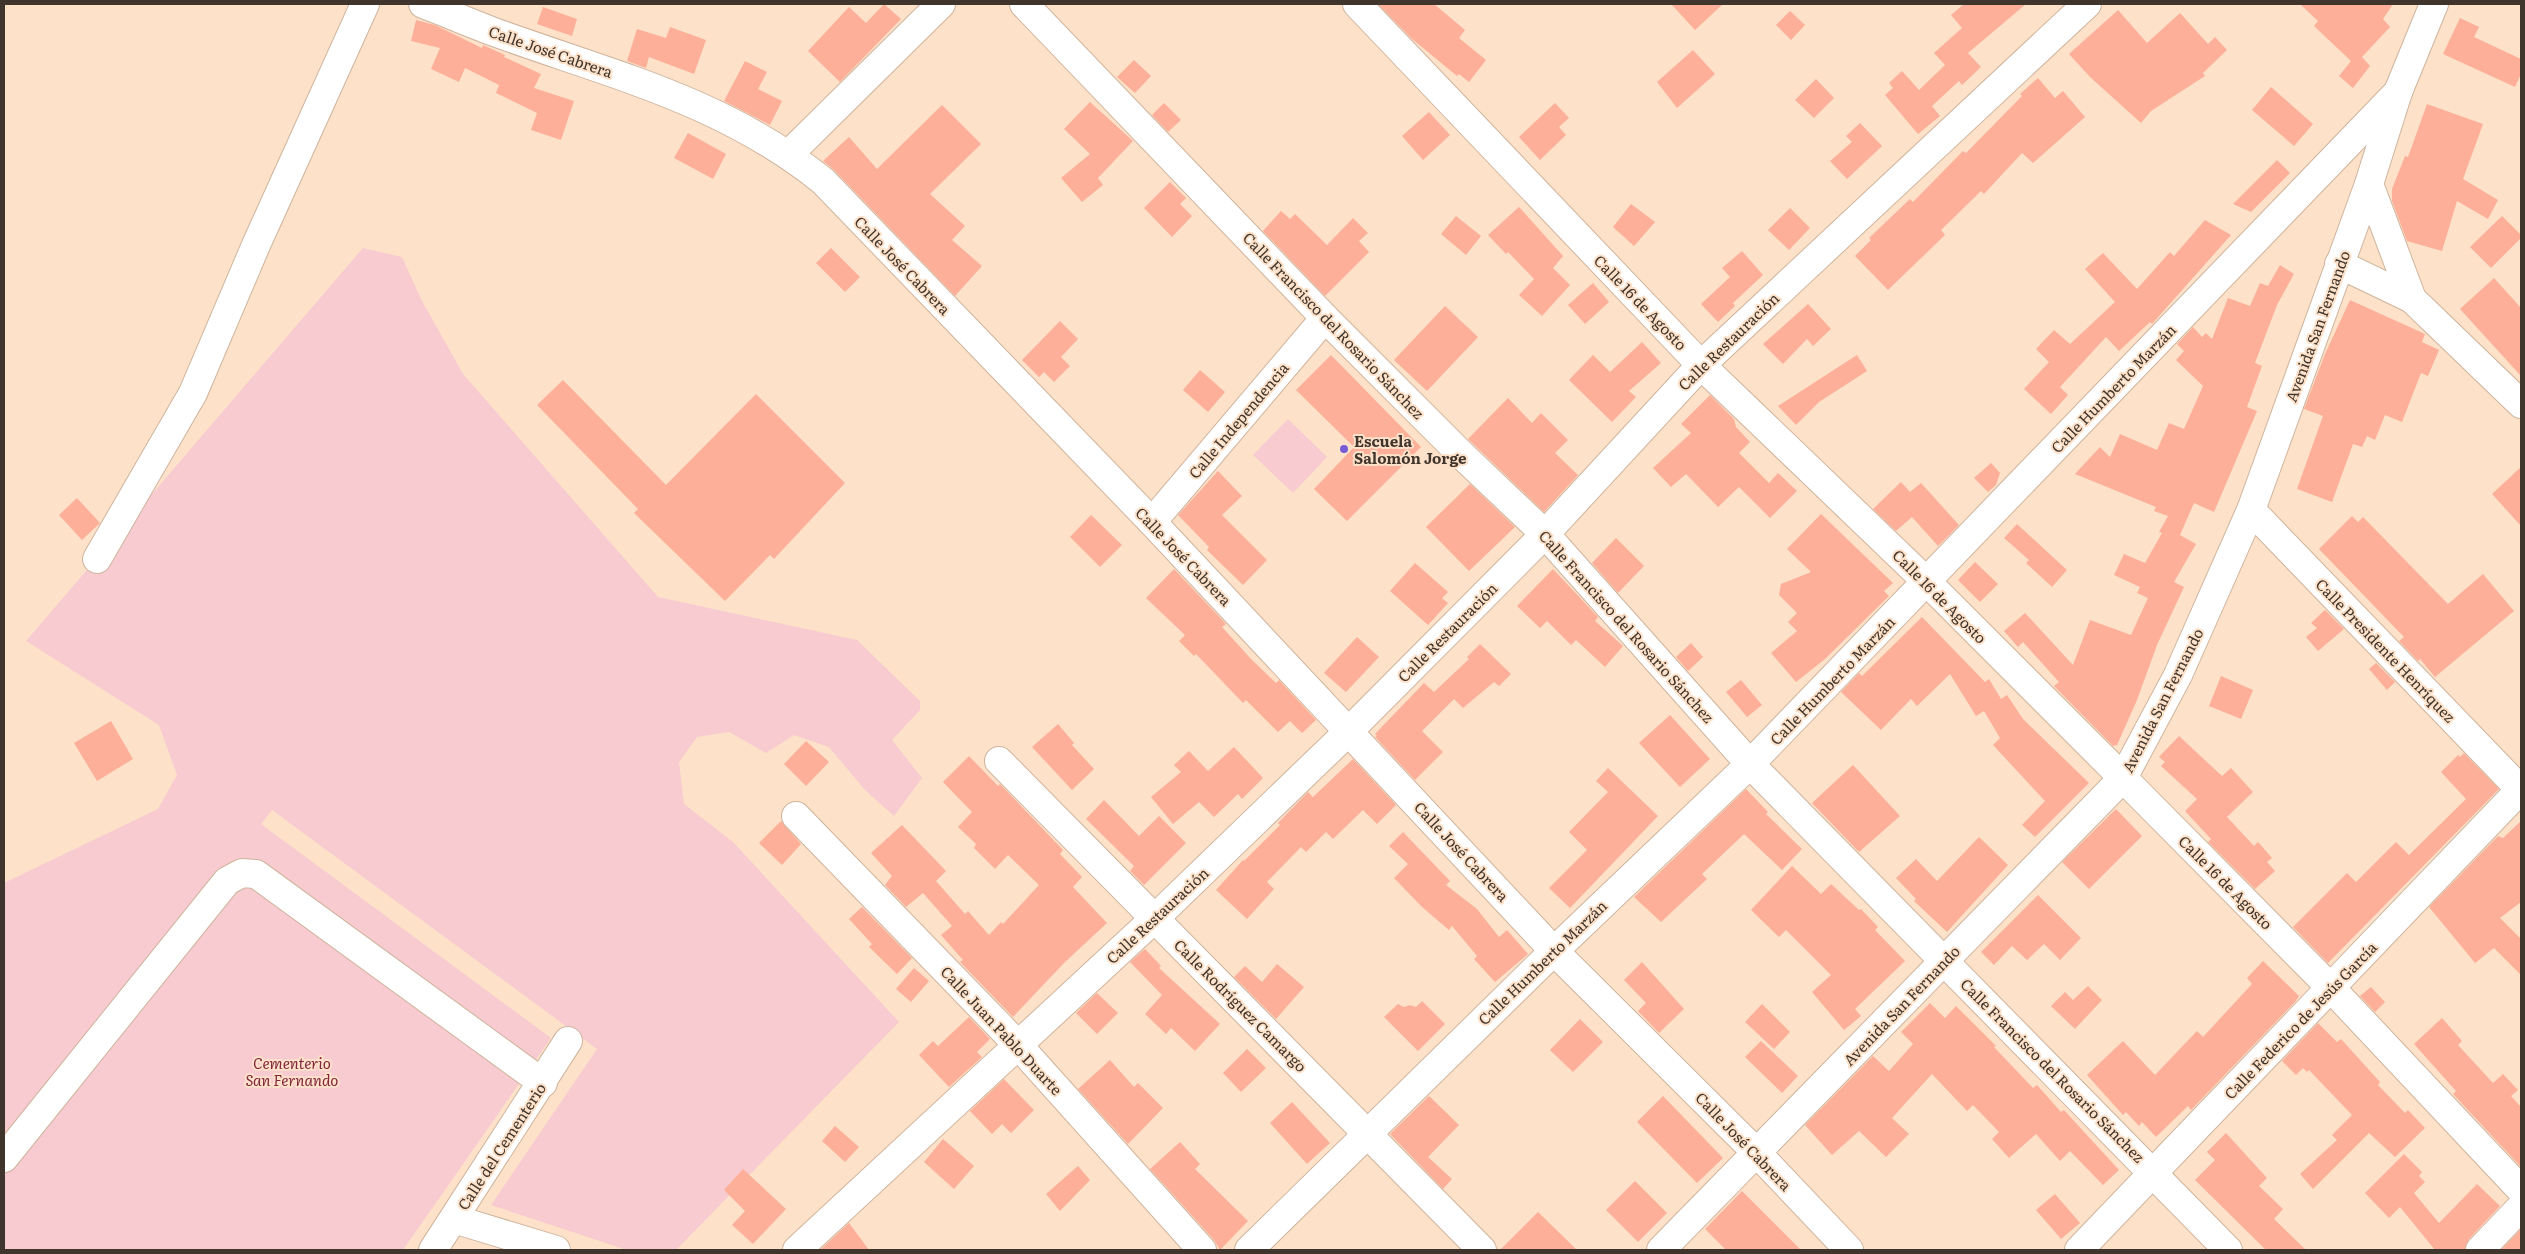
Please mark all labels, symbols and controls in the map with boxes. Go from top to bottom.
street label: Calle José Cabrera [486,19,617,83]
street label: Calle José Cabrera [850,210,957,320]
street label: Calle Francisco del Rosario Sánchez [1238,226,1430,424]
street label: Avenida San Fernando [2279,247,2355,405]
street label: Calle 16 de Agosto [1589,249,1693,355]
street label: Calle Restauración [1672,286,1784,395]
street label: Calle Humberto Marzán [2045,318,2181,458]
street label: Calle Independencia [1182,356,1294,483]
place label: Escuela Salomón Jorge [1354,429,1467,469]
marker: Escuela Salomón Jorge [1338,443,1350,455]
street label: Calle José Cabrera [1131,501,1238,611]
street label: Calle Francisco del Rosario Sánchez [1534,525,1720,727]
street label: Calle 16 de Agosto [1888,544,1993,649]
street label: Calle Presidente Henríquez [2311,573,2461,727]
street label: Calle Restauración [1392,577,1502,687]
street label: Calle Humberto Marzán [1764,610,1900,750]
street label: Avenida San Fernando [2116,624,2209,776]
street label: Calle José Cabrera [1409,796,1515,907]
street label: Calle 16 de Agosto [2174,830,2279,935]
street label: Calle Restauración [1101,861,1214,969]
street label: Calle Humberto Marzán [1472,894,1612,1030]
street label: Calle Rodríguez Camargo [1169,933,1313,1077]
street label: Calle Federico de Jesús García [2218,935,2382,1104]
street label: Avenida San Fernando [1837,939,1965,1070]
street label: Calle Juan Pablo Duarte [936,960,1068,1100]
street label: Calle Francisco del Rosario Sánchez [1956,973,2150,1167]
park label: Cementerio San Fernando [246,1051,338,1091]
street label: Calle del Cementerio [451,1078,551,1214]
street label: Calle José Cabrera [1691,1086,1798,1196]

